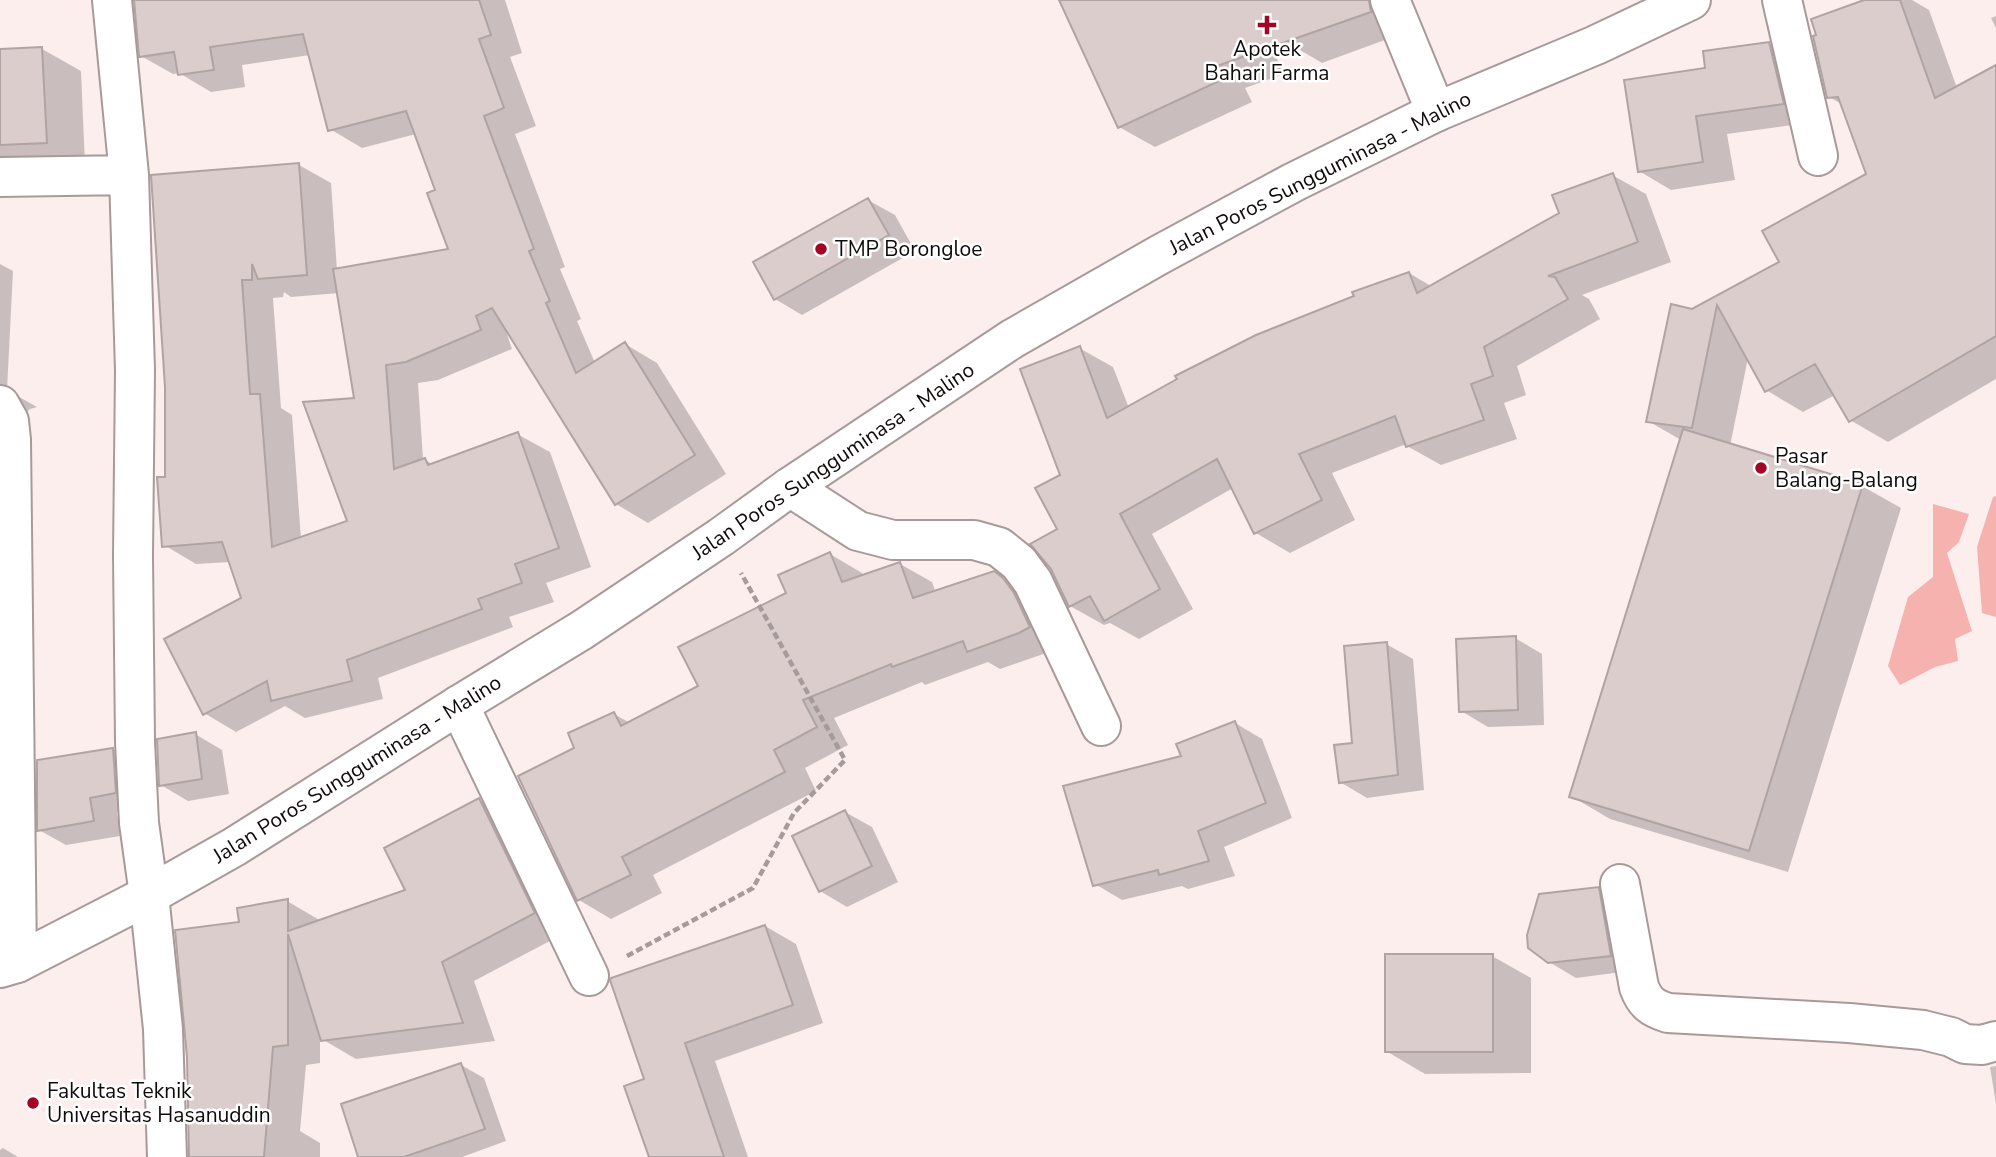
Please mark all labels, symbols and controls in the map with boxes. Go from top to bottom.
marker: Apotek Bahari Farma [1259,17,1275,33]
place label: Apotek Bahari Farma [1204,35,1330,87]
street label: Jalan Poros Sungguminasa - Malino [1163,84,1476,262]
place label: TMP Borongloe [835,235,982,263]
marker: TMP Borongloe [813,241,829,257]
street label: Jalan Poros Sungguminasa - Malino [685,356,980,567]
place label: Pasar Balang-Balang [1775,442,1918,494]
marker: Pasar Balang-Balang [1753,460,1769,476]
street label: Jalan Poros Sungguminasa - Malino [207,668,507,870]
place label: Fakultas Teknik Universitas Hasanuddin [47,1077,271,1129]
marker: Fakultas Teknik Universitas Hasanuddin [25,1095,41,1111]

